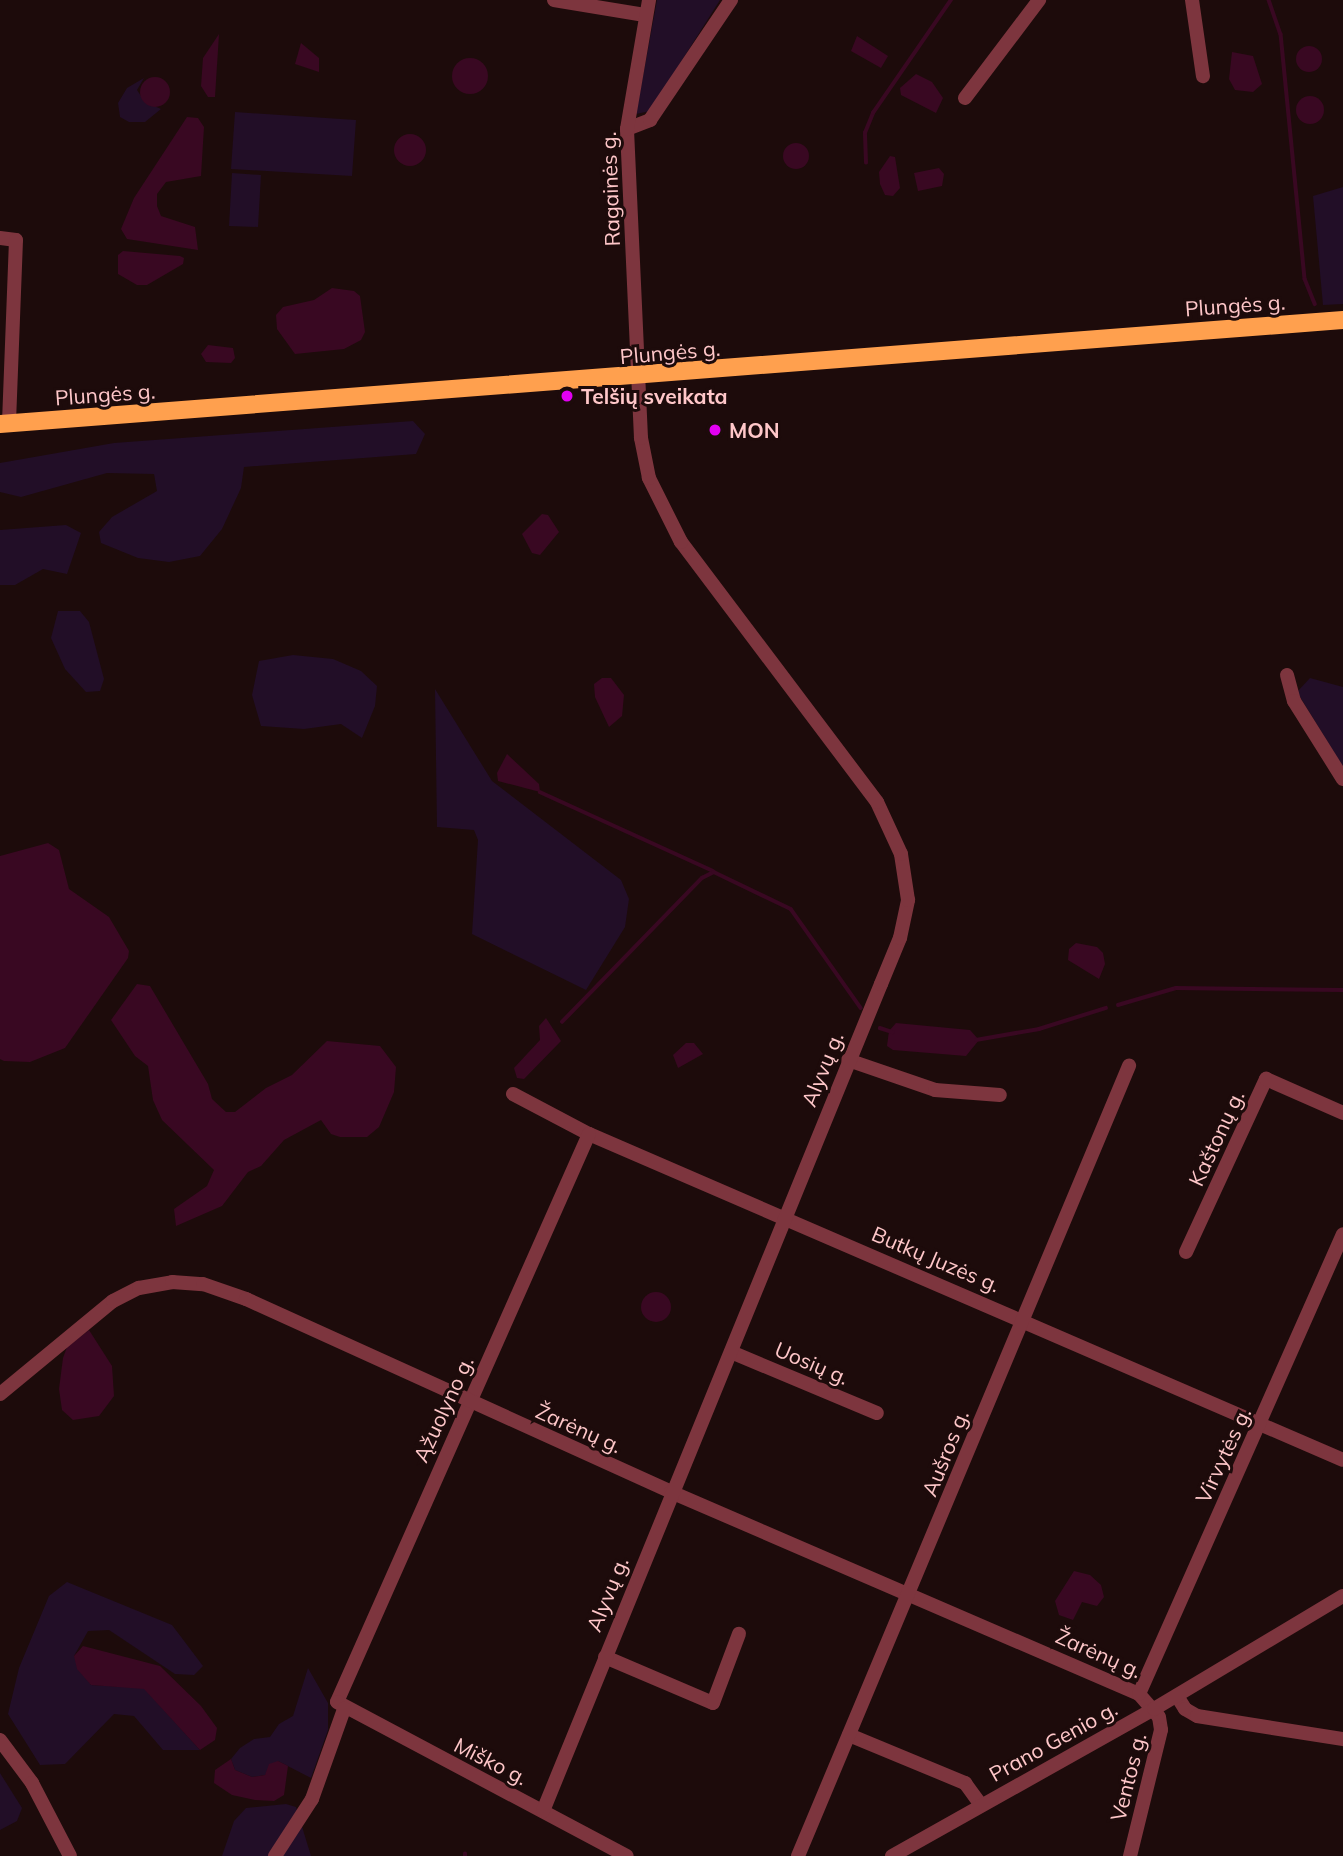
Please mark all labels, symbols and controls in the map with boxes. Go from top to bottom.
street label: Ragainės g. [595,131,625,247]
street label: Plungės g. [1184,289,1286,321]
street label: Plungės g. [619,335,721,369]
street label: Plungės g. [54,378,156,410]
place label: Telšių sveikata [581,383,728,409]
marker: Telšių sveikata [559,388,575,404]
place label: MON [729,417,780,443]
marker: MON [707,422,723,438]
street label: Alyvų g. [796,1028,848,1110]
street label: Kaštonų g. [1183,1086,1249,1190]
street label: Butkų Juzės g. [868,1221,1004,1297]
street label: Uosių g. [771,1336,853,1390]
street label: Ąžuolyno g. [408,1352,478,1466]
street label: Žarėnų g. [532,1398,626,1458]
street label: Virvytės g. [1190,1403,1256,1507]
street label: Aušros g. [916,1406,974,1500]
street label: Alyvų g. [581,1553,633,1635]
street label: Žarėnų g. [1052,1623,1146,1683]
street label: Prano Genio g. [985,1695,1121,1787]
street label: Ventos g. [1105,1730,1151,1824]
street label: Miško g. [450,1732,532,1790]

